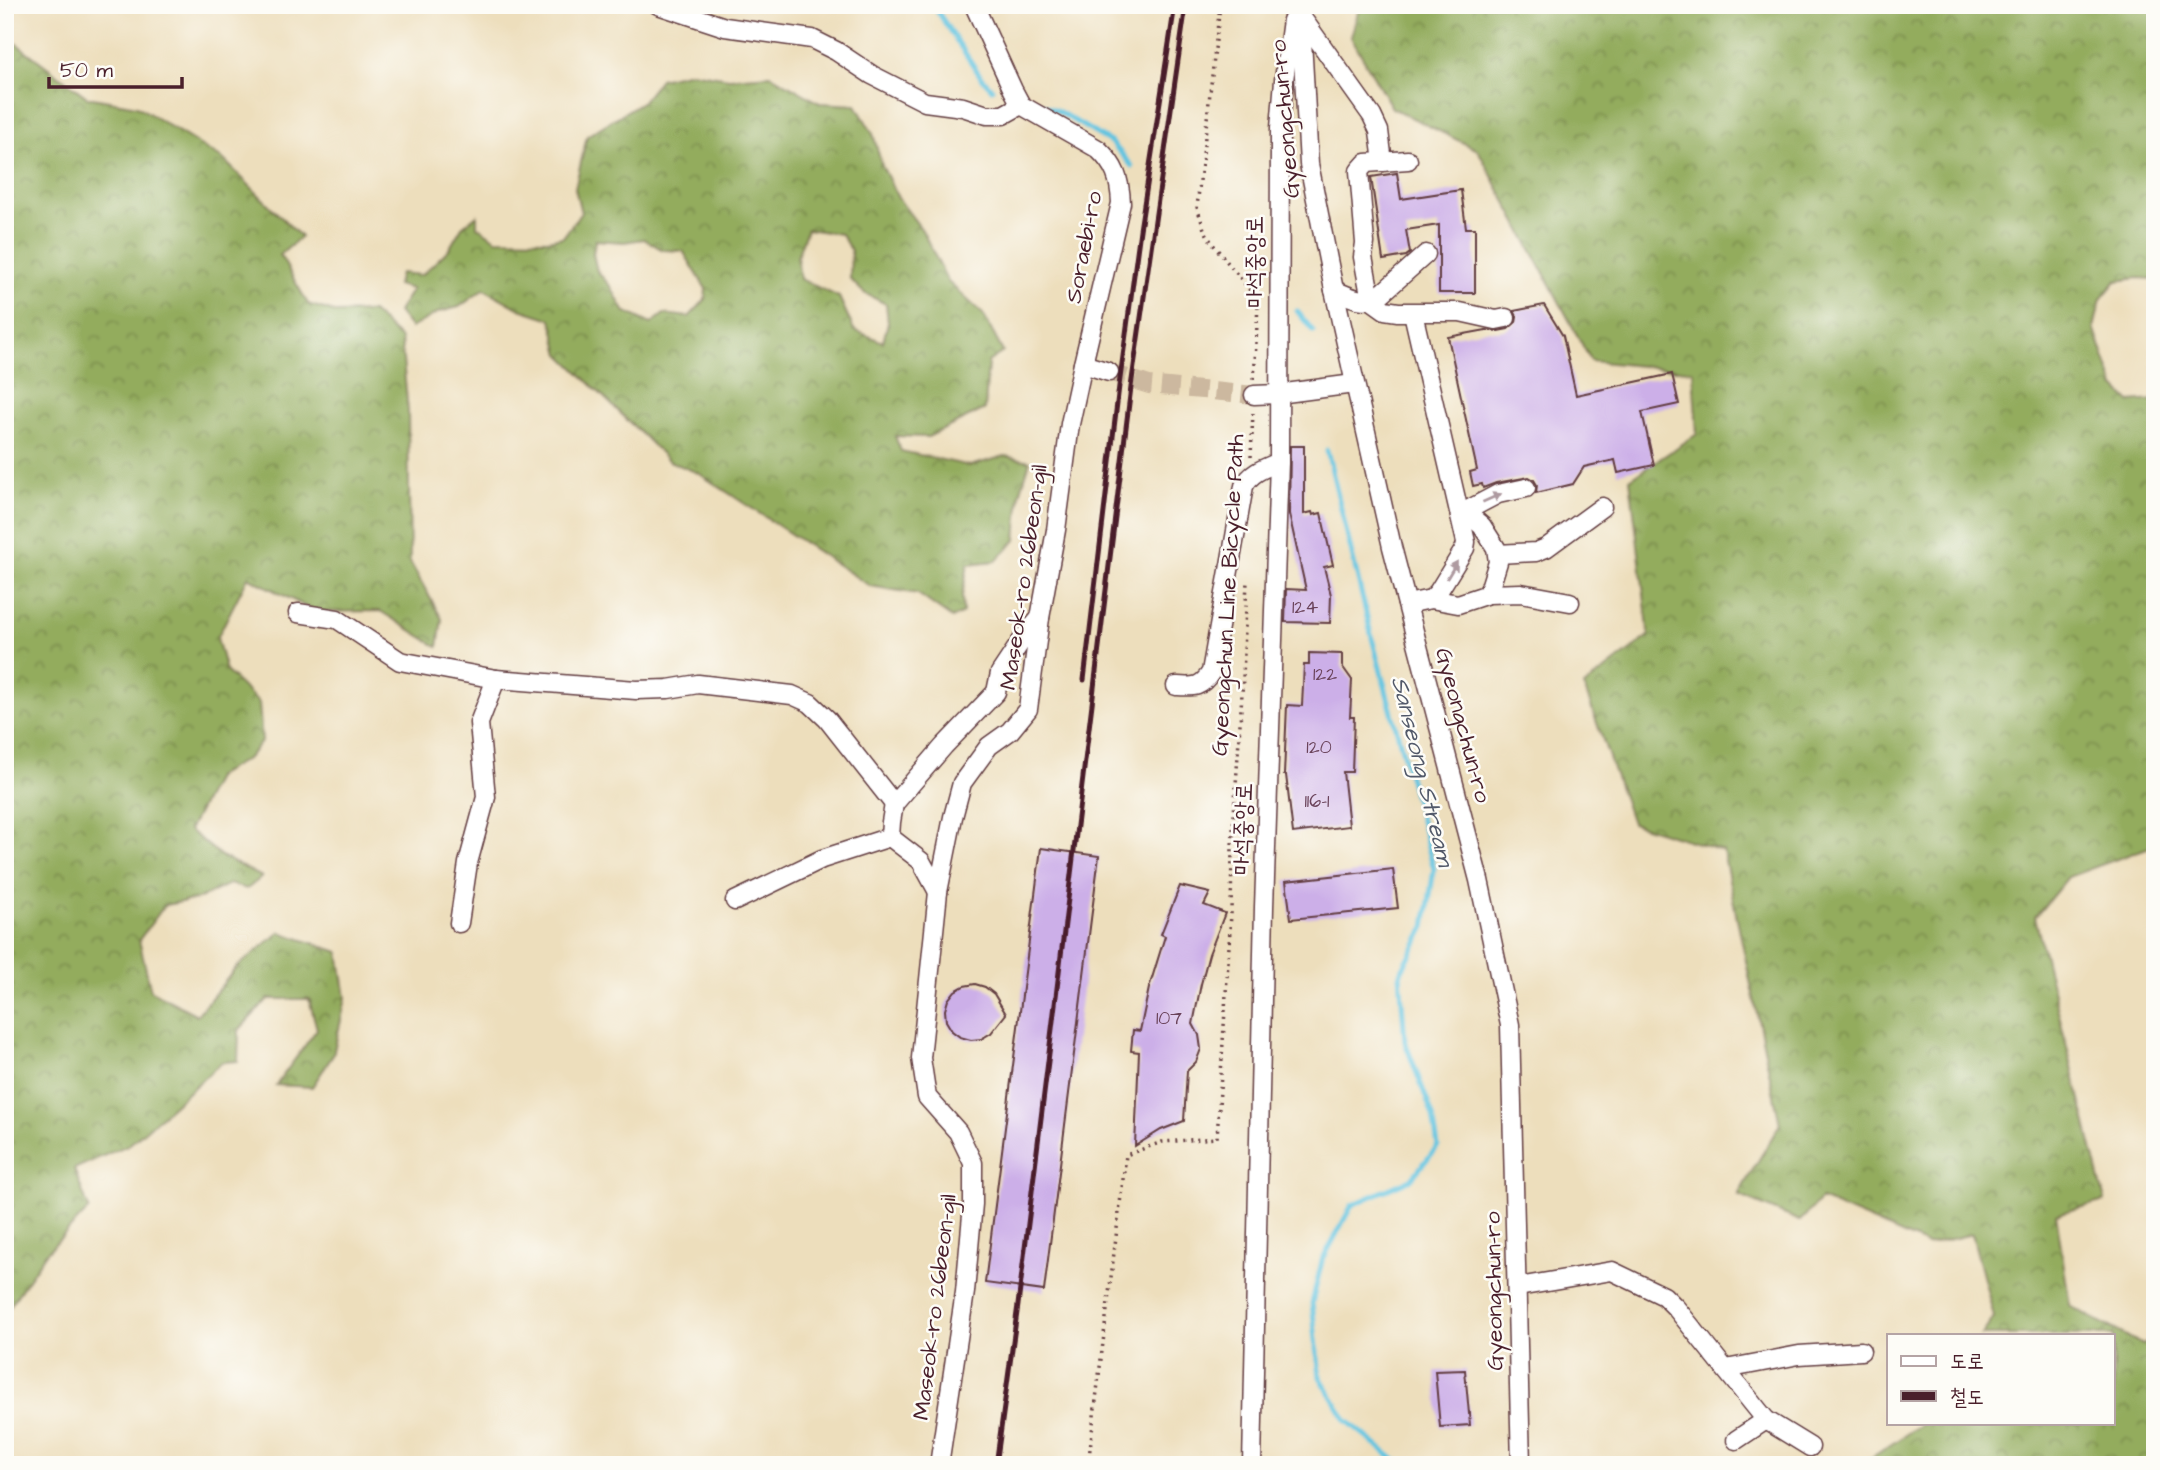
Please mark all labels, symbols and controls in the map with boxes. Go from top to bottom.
street label: Gyeongchun-ro [1262,38,1309,200]
scale bar [49,46,182,90]
text: 50 m [60,56,114,85]
street label: Soraebi-ro [1057,188,1111,306]
street label: 마석중앙로 [1239,216,1271,308]
street label: Gyeongchun Line Bicycle Path [1204,433,1253,757]
street label: Maseok-ro 26beon-gil [992,462,1057,692]
one-way arrow [1482,492,1502,504]
one-way arrow [1446,560,1458,579]
house number: 124 [1292,594,1318,621]
street label: Gyeongchun-ro [1426,644,1499,807]
house number: 122 [1313,661,1337,688]
water label: Sanseong Stream [1381,673,1463,872]
house number: 120 [1306,734,1332,761]
street label: 마석중앙로 [1225,782,1261,876]
house number: 116-1 [1304,788,1330,815]
house number: 107 [1156,1005,1182,1032]
street label: Maseok-ro 26beon-gil [905,1192,966,1422]
street label: Gyeongchun-ro [1477,1211,1512,1371]
legend [1887,1334,2114,1424]
text: 도로 [1950,1347,1984,1376]
text: 철도 [1950,1383,1984,1412]

